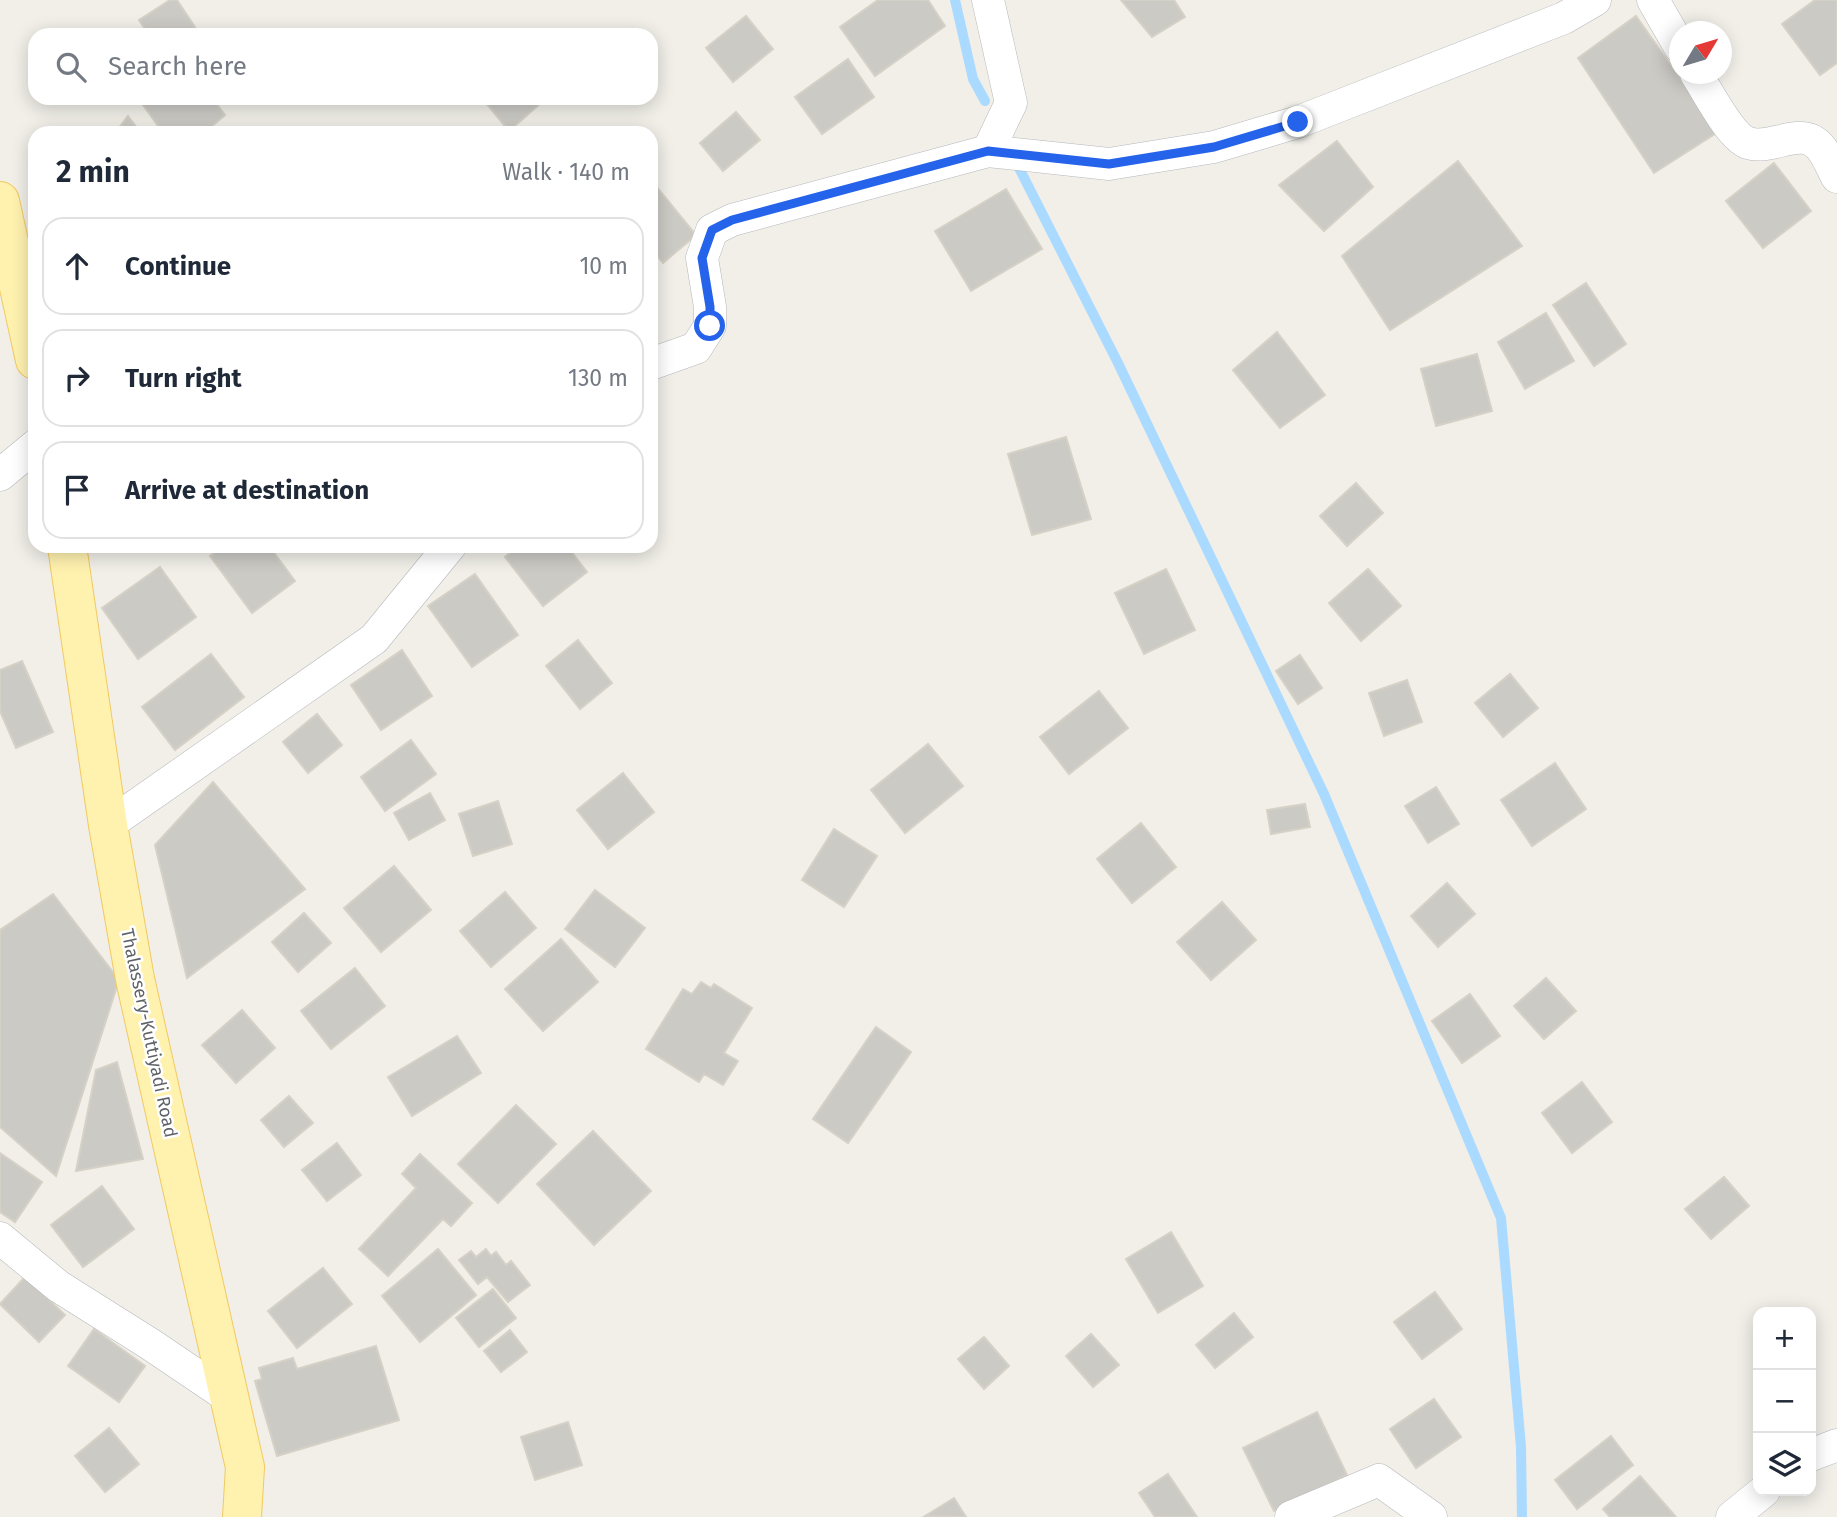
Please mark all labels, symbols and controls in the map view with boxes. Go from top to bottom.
north arrow [1669,21,1732,84]
search box [28,28,658,105]
icon: search [52,48,90,86]
text: Search here [108,51,247,82]
route end [1282,106,1313,137]
text: 2 min [56,154,130,190]
text: Walk · 140 m [502,158,630,186]
icon: ahead [58,247,96,285]
text: Continue [125,251,231,282]
text: 10 m [579,252,628,280]
route start [694,310,725,341]
icon: right [58,359,96,397]
text: Turn right [125,363,242,394]
text: 130 m [568,364,628,392]
icon: arrive [58,471,96,509]
text: Arrive at destination [125,475,369,506]
street label: Thalassery-Kuttiyadi Road [116,927,182,1139]
map controls [1753,1307,1816,1496]
button: + [1753,1307,1816,1370]
button: − [1753,1370,1816,1433]
button: layers [1753,1433,1816,1496]

